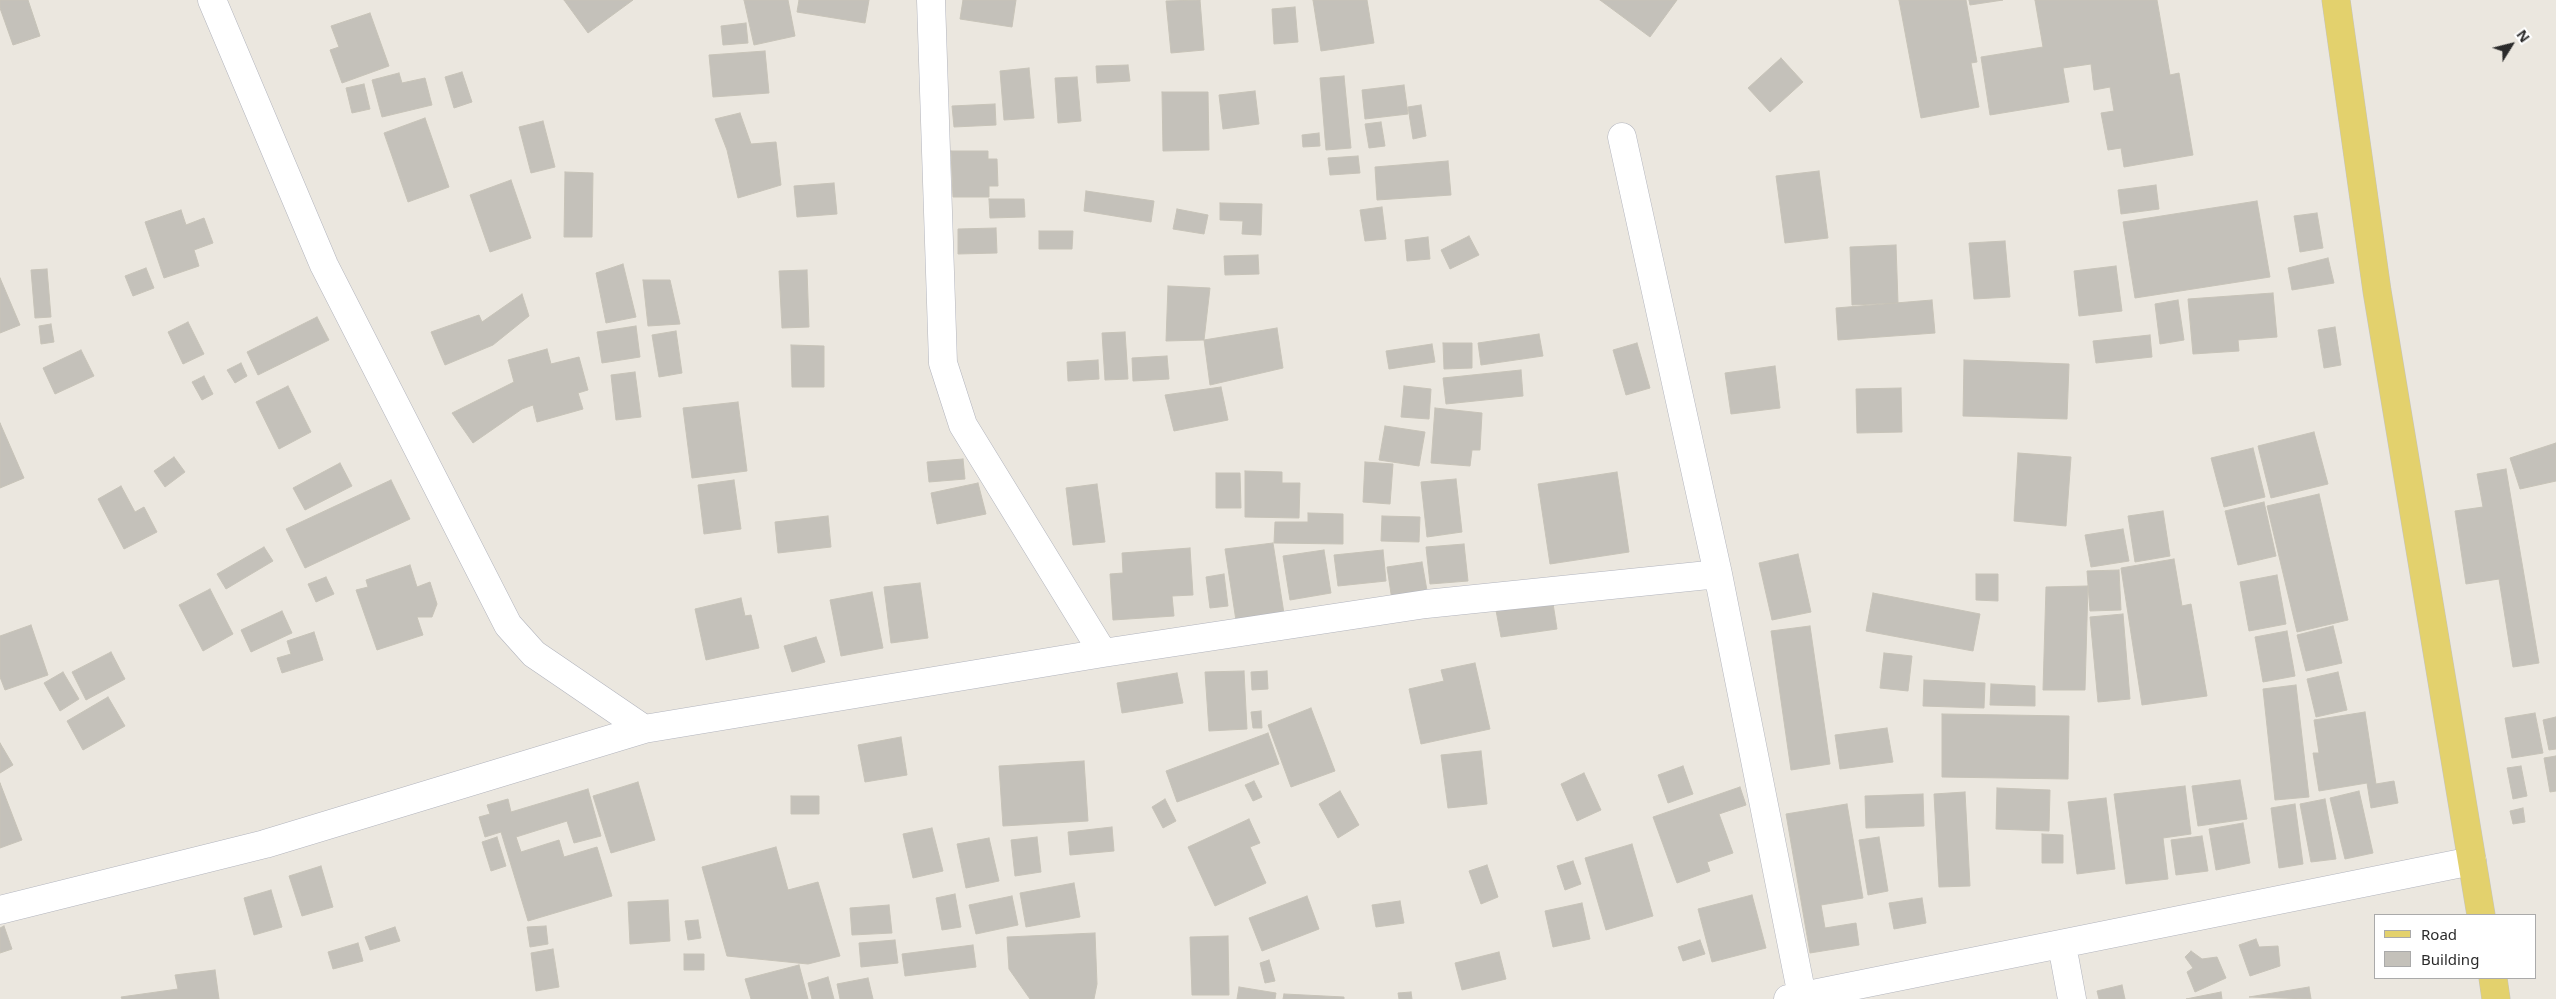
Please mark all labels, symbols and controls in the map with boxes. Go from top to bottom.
north arrow [2486,20,2536,70]
text: N [2513,26,2535,46]
legend [2374,914,2536,979]
text: Road [2421,924,2457,944]
text: Building [2421,949,2479,969]

